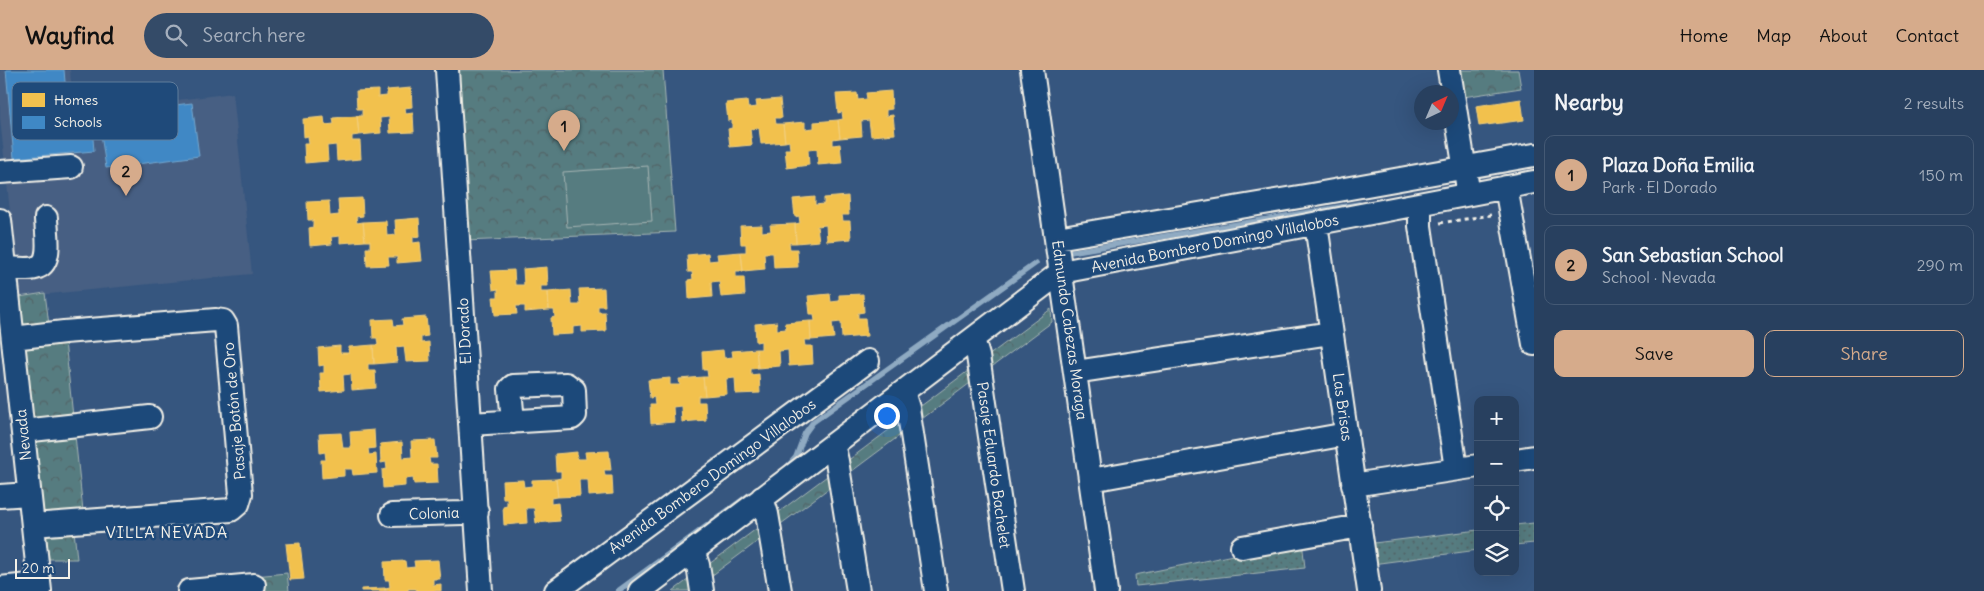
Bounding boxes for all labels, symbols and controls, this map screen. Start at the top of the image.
search box [144,13,494,58]
text: Wayfind [25,20,114,50]
icon: search [162,21,190,49]
text: Search here [202,23,306,47]
text: Home [1680,24,1728,47]
text: Map [1756,24,1791,47]
text: About [1819,24,1867,47]
text: Contact [1895,24,1959,47]
legend [12,82,178,140]
north arrow [1414,85,1459,130]
text: Nearby [1554,89,1624,116]
text: Homes [54,91,98,109]
text: 2 results [1904,93,1964,113]
pin: 1 [548,110,580,151]
text: Schools [54,113,102,131]
text: Plaza Doña Emilia [1602,153,1755,177]
pin: 2 [110,155,142,196]
text: 1 [1568,165,1574,185]
text: 150 m [1919,165,1963,185]
text: Park · El Dorado [1602,177,1717,197]
street label: Avenida Bombero Domingo Villalobos [1090,210,1340,276]
street label: Edmundo Cabezas Moraga [1048,239,1092,422]
text: San Sebastian School [1602,243,1784,267]
text: 2 [1567,255,1575,275]
text: 290 m [1917,255,1963,275]
text: School · Nevada [1602,267,1716,287]
street label: El Dorado [453,297,475,365]
button: Save [1554,330,1754,377]
button: Share [1764,330,1964,377]
street label: Pasaje Botón de Oro [219,341,249,481]
street label: Las Brisas [1329,372,1357,442]
street label: Pasaje Eduardo Bachelet [973,380,1015,550]
street label: Avenida Bombero Domingo Villalobos [605,394,820,558]
map controls [1474,396,1519,576]
button: + [1474,396,1519,441]
your location [874,403,900,429]
street label: Nevada [11,408,35,462]
button: − [1474,441,1519,486]
button: locate [1474,486,1519,531]
street label: Colonia [408,503,460,523]
district label: VILLA NEVADA [106,522,228,542]
button: layers [1474,531,1519,576]
scale bar [15,556,70,579]
text: 20 m [22,559,55,577]

